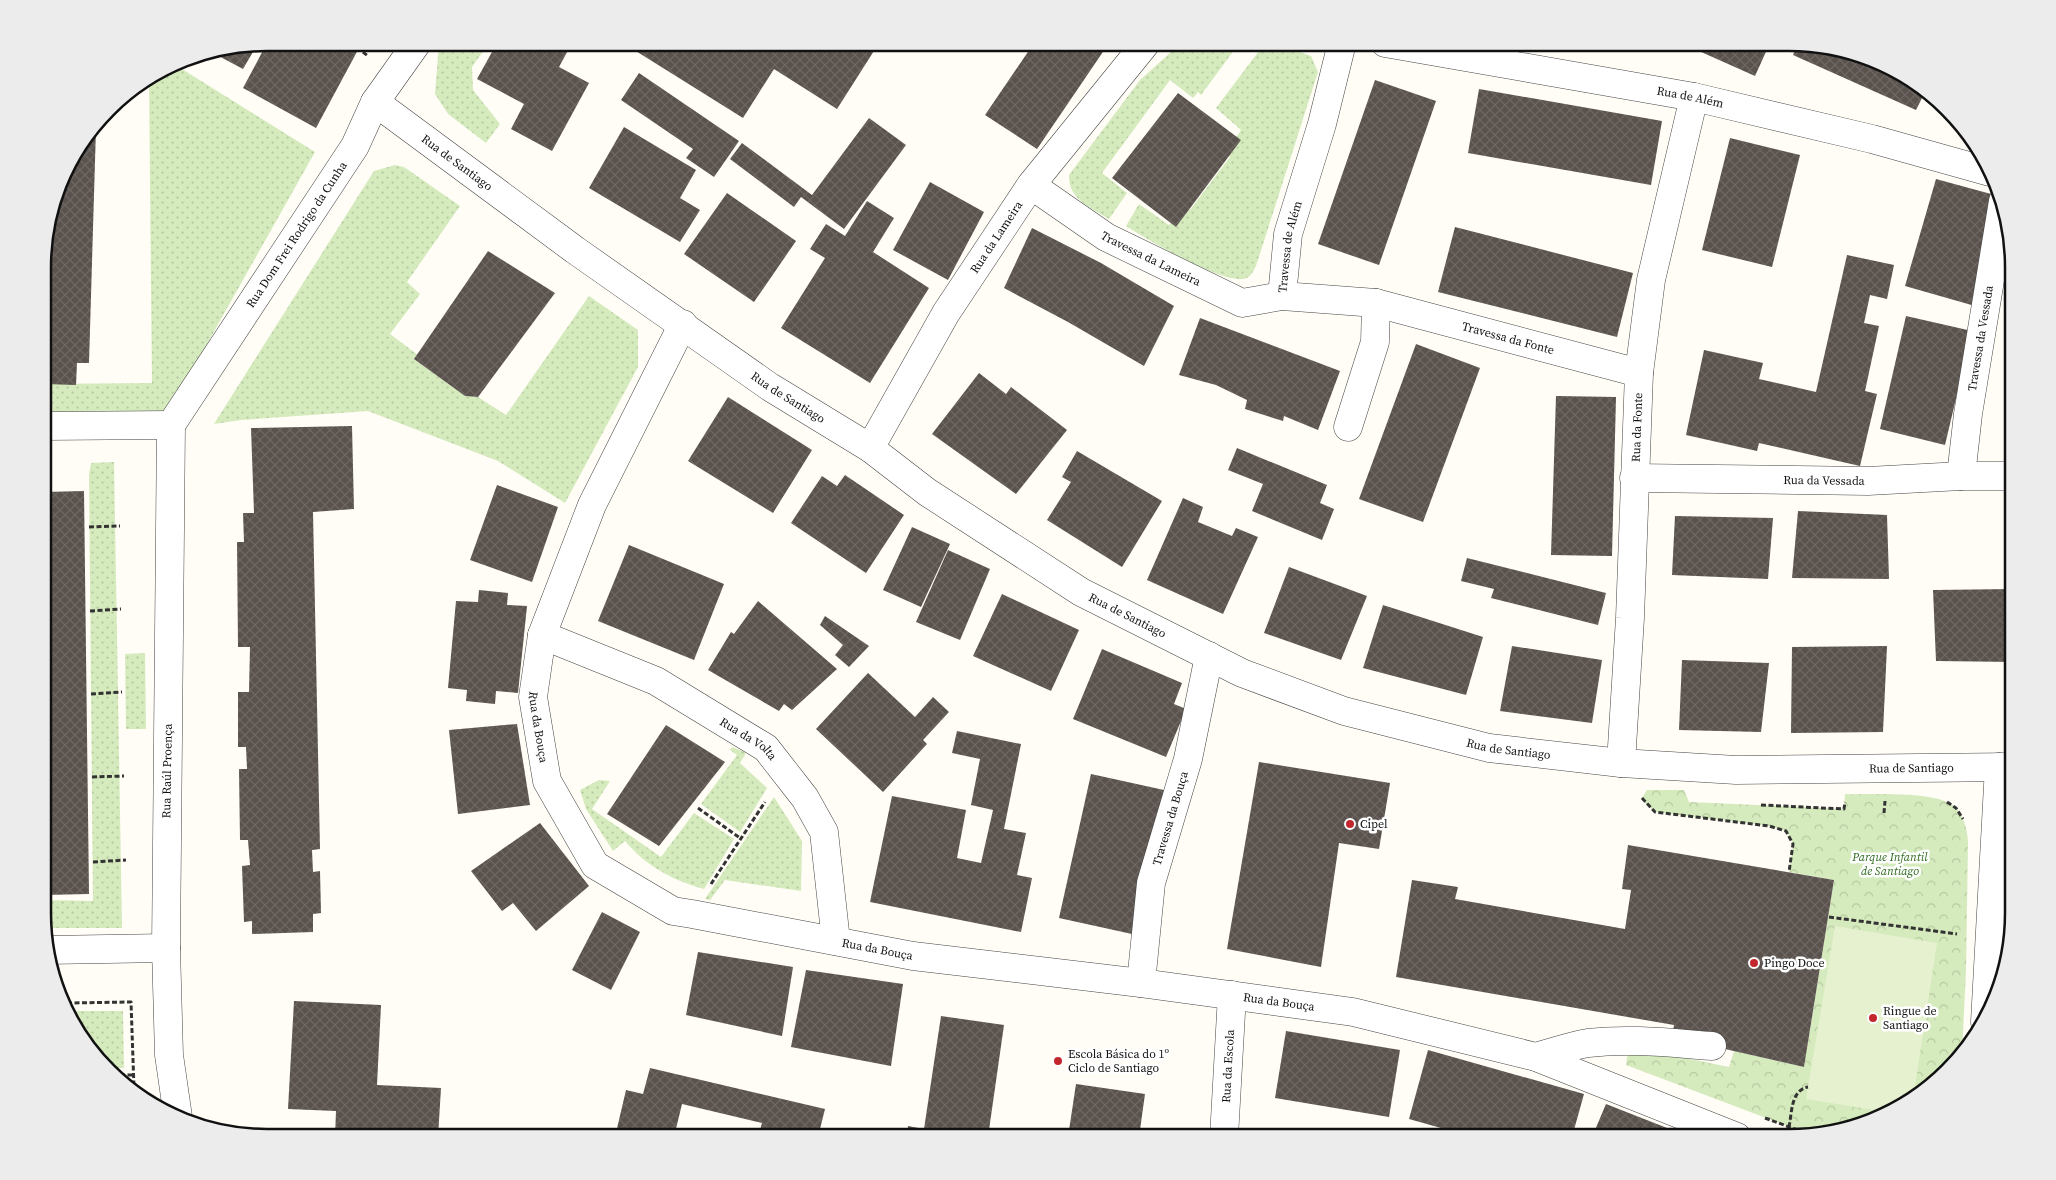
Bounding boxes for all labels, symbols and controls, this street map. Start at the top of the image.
street label: Rua de Além [1656,83,1725,112]
street label: Rua de Santiago [418,131,496,195]
street label: Rua Dom Frei Rodrigo da Cunha [242,158,351,311]
street label: Rua da Lameira [966,197,1027,277]
street label: Travessa de Além [1274,199,1306,293]
street label: Travessa da Lameira [1097,228,1204,290]
street label: Travessa da Vessada [1964,283,1997,392]
street label: Travessa da Fonte [1460,318,1556,358]
street label: Rua de Santiago [748,368,829,427]
street label: Rua da Fonte [1628,392,1646,462]
street label: Rua da Vessada [1783,472,1866,489]
street label: Rua de Santiago [1086,589,1169,642]
street label: Rua da Bouça [525,690,552,765]
street label: Rua da Volta [717,714,781,764]
street label: Rua Raúl Proença [158,723,176,818]
street label: Rua de Santiago [1465,735,1552,763]
street label: Rua de Santiago [1869,760,1954,777]
street label: Travessa da Bouça [1149,768,1192,867]
place label: Cipel [1360,816,1388,832]
marker: Cipel [1344,818,1356,830]
park label: Parque Infantil de Santiago [1851,849,1928,879]
street label: Rua da Bouça [841,935,915,964]
place label: Pingo Doce [1764,955,1825,971]
marker: Pingo Doce [1748,957,1760,969]
street label: Rua da Bouça [1242,989,1317,1015]
place label: Ringue de Santiago [1883,1003,1937,1033]
marker: Ringue de Santiago [1867,1012,1879,1024]
street label: Rua da Escola [1218,1028,1238,1103]
place label: Escola Básica do 1º Ciclo de Santiago [1068,1046,1170,1076]
marker: Escola Básica do 1º Ciclo de Santiago [1052,1055,1064,1067]

